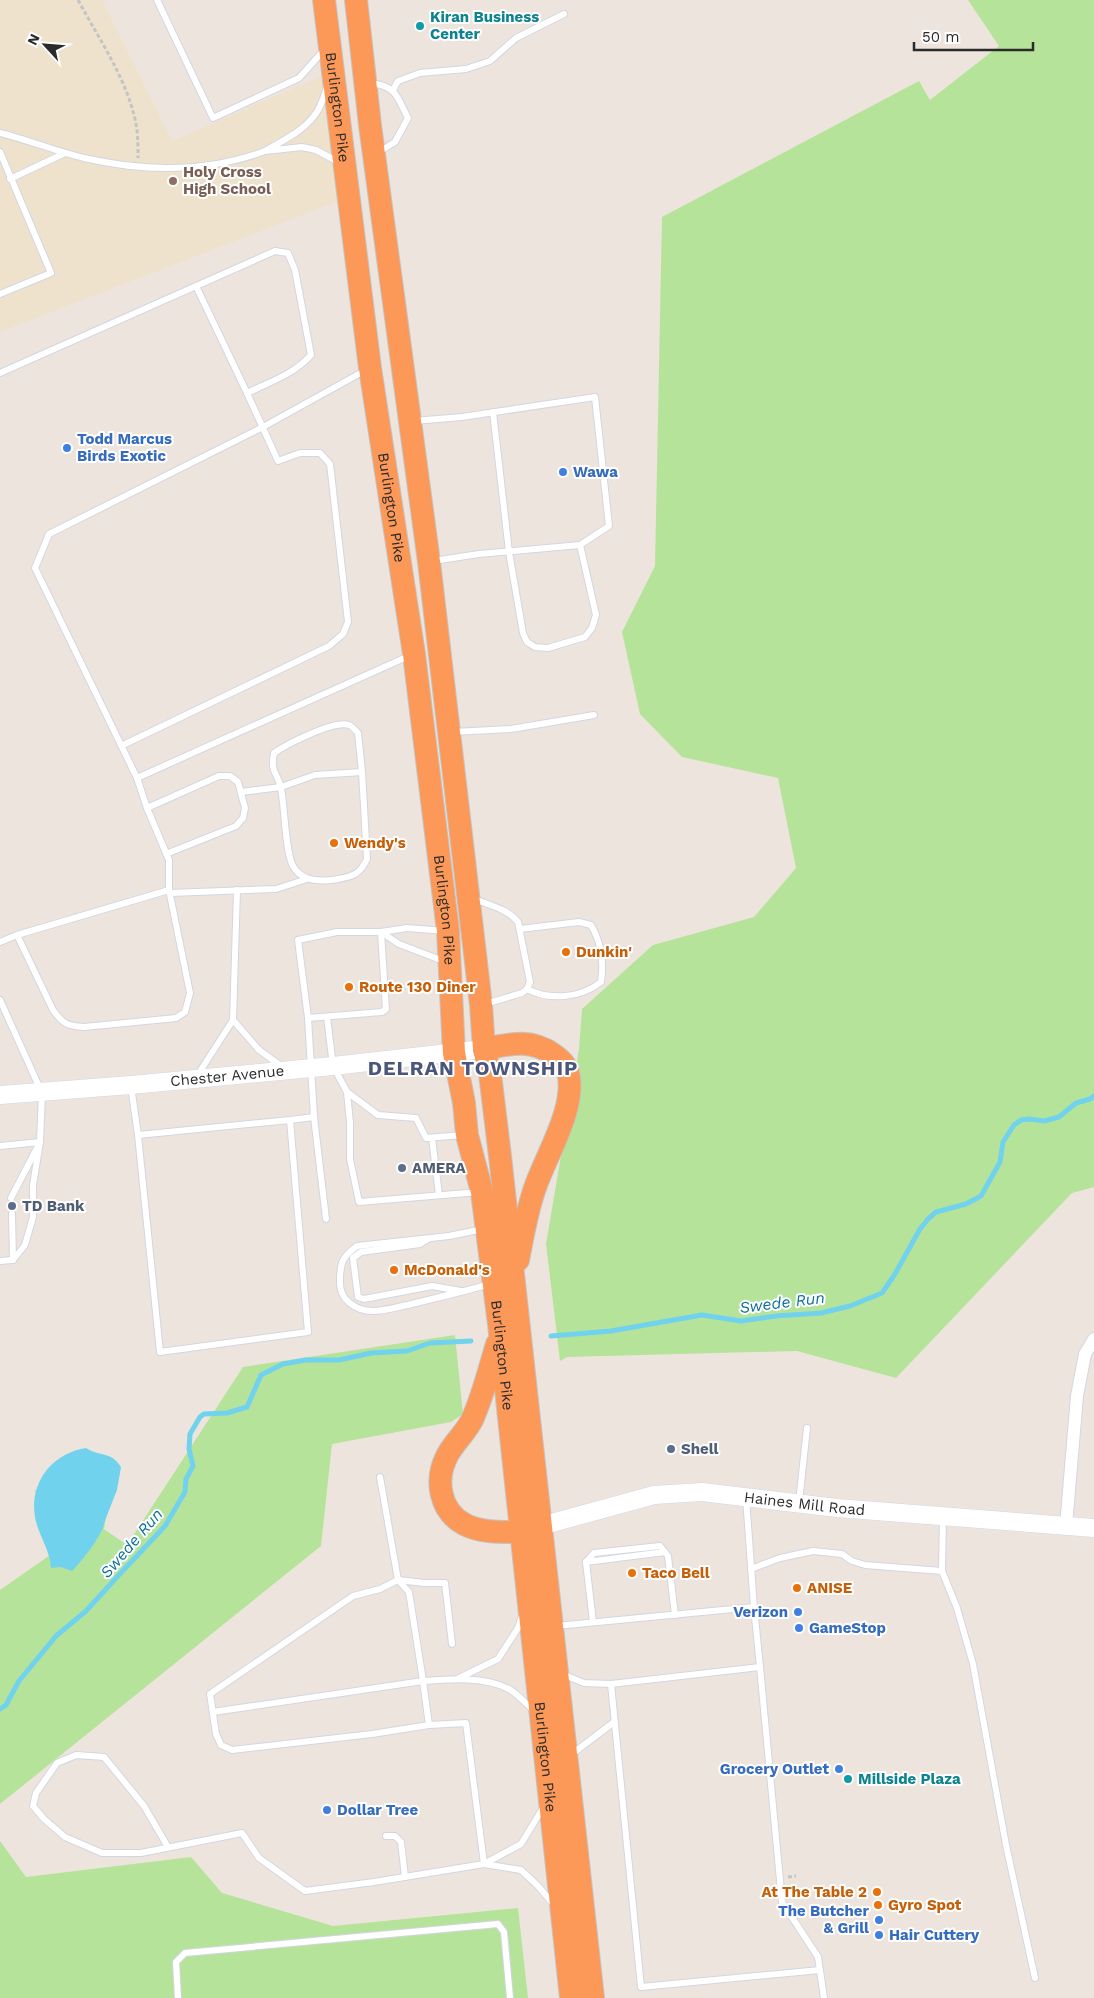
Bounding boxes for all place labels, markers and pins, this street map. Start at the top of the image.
place label: Kiran Business Center [430,8,539,43]
marker: Kiran Business Center [414,20,426,32]
place label: Holy Cross High School [183,163,271,198]
marker: Holy Cross High School [167,175,179,187]
place label: Todd Marcus Birds Exotic [77,430,172,465]
marker: Todd Marcus Birds Exotic [61,442,73,454]
place label: Wawa [573,463,618,481]
marker: Wawa [557,466,569,478]
place label: Wendy's [344,834,406,852]
marker: Wendy's [328,837,340,849]
place label: Dunkin' [576,943,632,961]
marker: Dunkin' [560,946,572,958]
place label: Route 130 Diner [359,978,476,996]
marker: Route 130 Diner [343,981,355,993]
place label: AMERA [412,1159,467,1177]
marker: AMERA [396,1162,408,1174]
place label: TD Bank [22,1197,85,1215]
marker: TD Bank [6,1200,18,1212]
place label: McDonald's [404,1261,490,1279]
marker: McDonald's [388,1264,400,1276]
place label: Shell [681,1440,719,1458]
marker: Shell [665,1443,677,1455]
place label: Taco Bell [642,1564,710,1582]
marker: Taco Bell [626,1567,638,1579]
place label: ANISE [807,1579,852,1597]
marker: ANISE [791,1582,803,1594]
place label: Verizon [733,1603,788,1621]
marker: Verizon [792,1606,804,1618]
place label: GameStop [809,1619,886,1637]
marker: GameStop [793,1622,805,1634]
place label: Grocery Outlet [720,1760,829,1778]
marker: Grocery Outlet [833,1763,845,1775]
place label: Millside Plaza [858,1770,961,1788]
marker: Millside Plaza [842,1773,854,1785]
place label: Dollar Tree [337,1801,419,1819]
marker: Dollar Tree [321,1804,333,1816]
place label: At The Table 2 [762,1883,867,1901]
marker: At The Table 2 [871,1886,883,1898]
place label: Gyro Spot [888,1896,962,1914]
marker: Gyro Spot [872,1899,884,1911]
place label: The Butcher & Grill [778,1902,870,1937]
marker: The Butcher & Grill [873,1914,885,1926]
place label: Hair Cuttery [889,1926,980,1944]
marker: Hair Cuttery [873,1929,885,1941]

